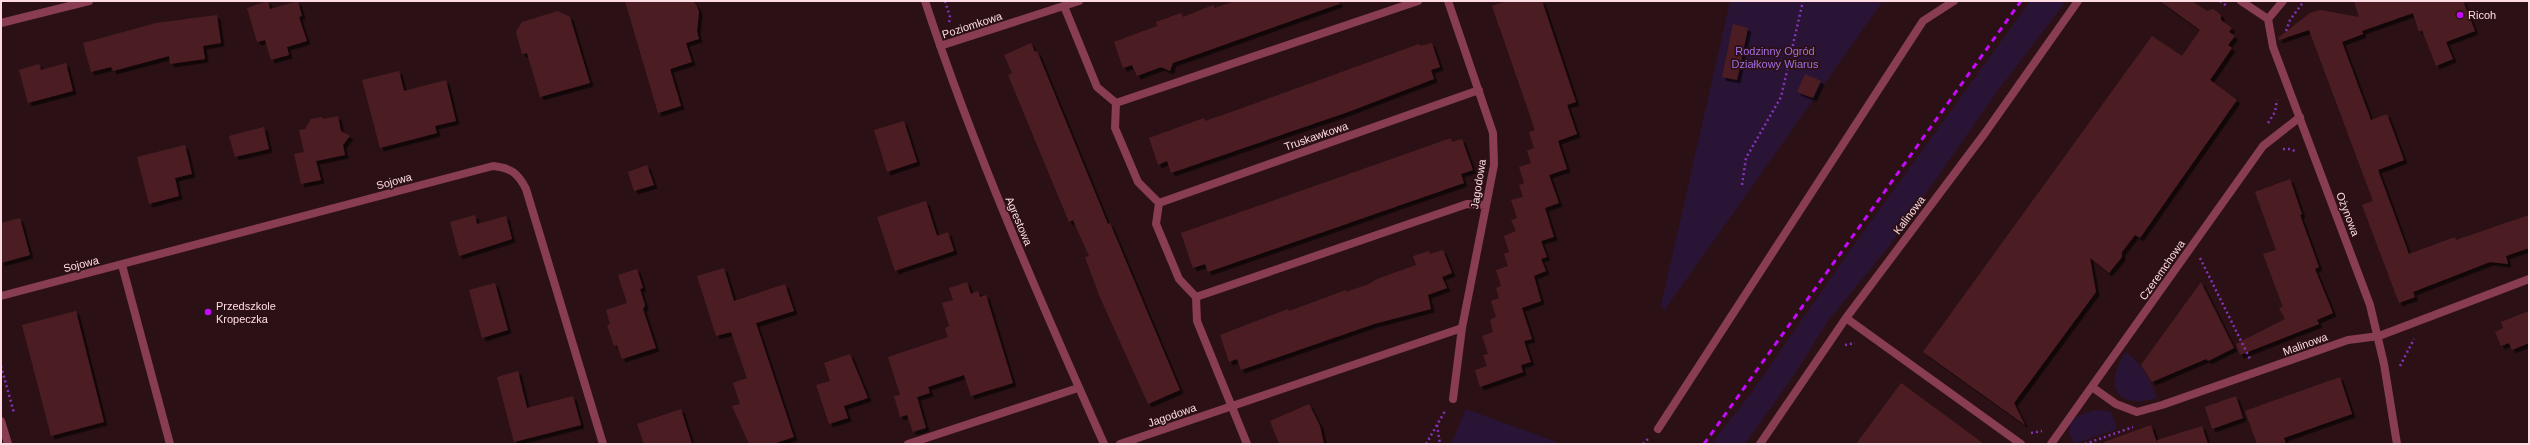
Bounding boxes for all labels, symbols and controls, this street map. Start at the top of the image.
street label: Poziomkowa [940,9,1004,40]
place label: Ricoh [2468,9,2496,21]
marker: Ricoh [2455,10,2465,20]
park label: Rodzinny Ogród Działkowy Wiarus [1732,45,1819,70]
street label: Truskawkowa [1282,119,1350,153]
street label: Jagodowa [1468,157,1488,210]
street label: Sojowa [375,170,414,191]
street label: Ożynowa [2334,190,2362,238]
street label: Kalinowa [1891,193,1928,236]
street label: Agrestowa [1003,195,1035,248]
street label: Czeremchowa [2137,237,2188,302]
street label: Sojowa [62,254,101,274]
place label: Przedszkole Kropeczka [216,300,276,325]
marker: Przedszkole Kropeczka [203,307,213,317]
street label: Malinowa [2281,330,2330,358]
street label: Jagodowa [1146,401,1198,429]

